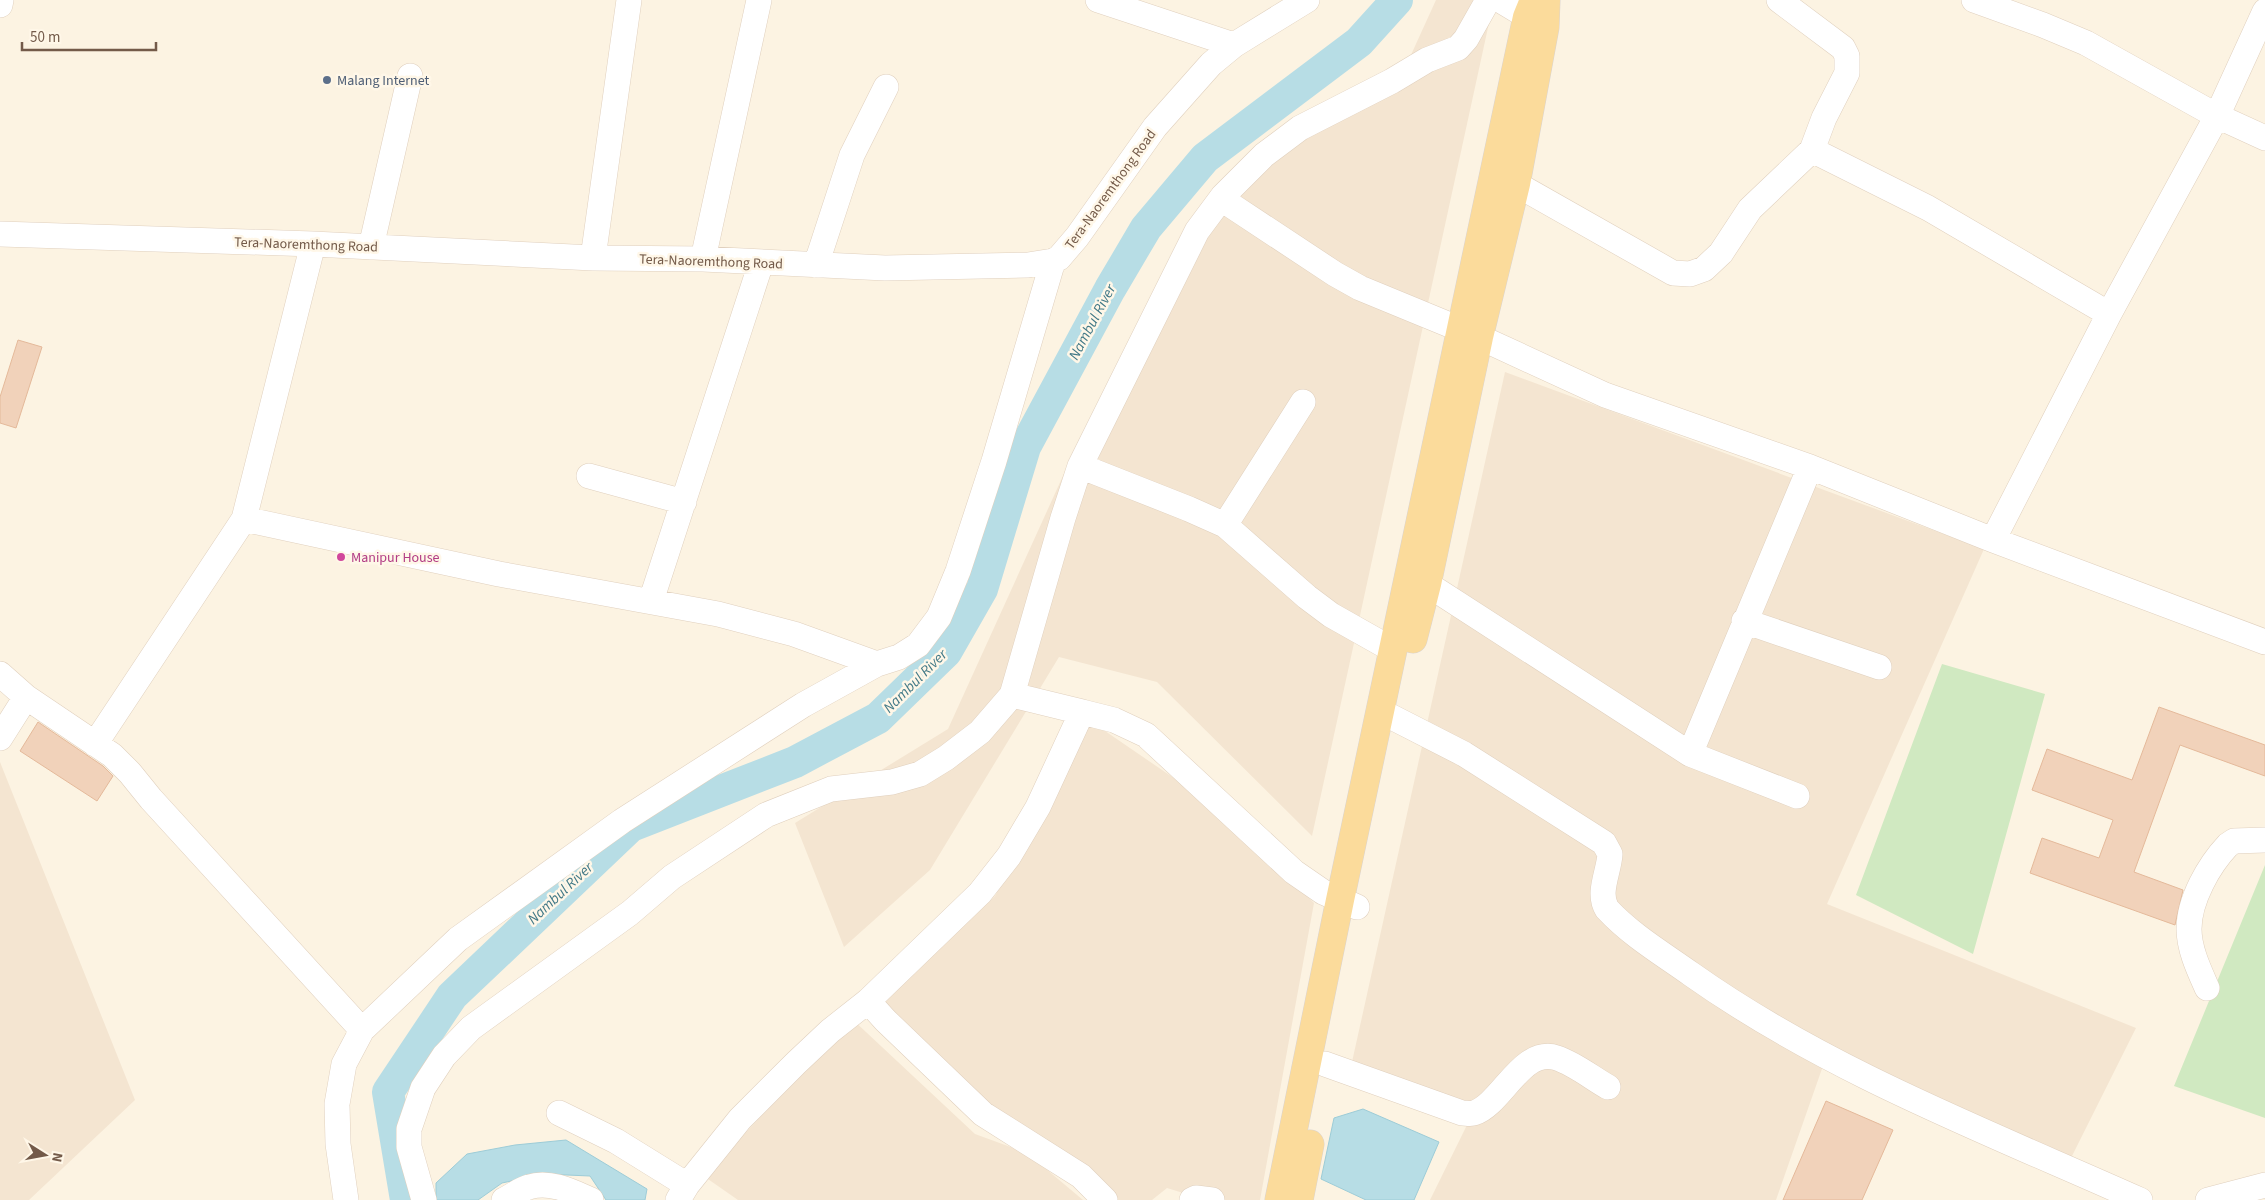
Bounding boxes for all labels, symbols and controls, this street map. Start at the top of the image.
scale bar [22,20,156,52]
text: 50 m [30,27,60,48]
place label: Malang Internet [337,71,430,91]
marker: Malang Internet [321,74,333,86]
street label: Tera-Naoremthong Road [1060,125,1161,254]
street label: Tera-Naoremthong Road [234,232,378,258]
street label: Tera-Naoremthong Road [639,249,783,275]
water label: Nambul River [1064,280,1122,364]
place label: Manipur House [351,548,440,568]
marker: Manipur House [335,551,347,563]
water label: Nambul River [879,644,953,718]
water label: Nambul River [523,857,598,929]
north arrow [20,1130,70,1180]
text: N [46,1151,67,1164]

